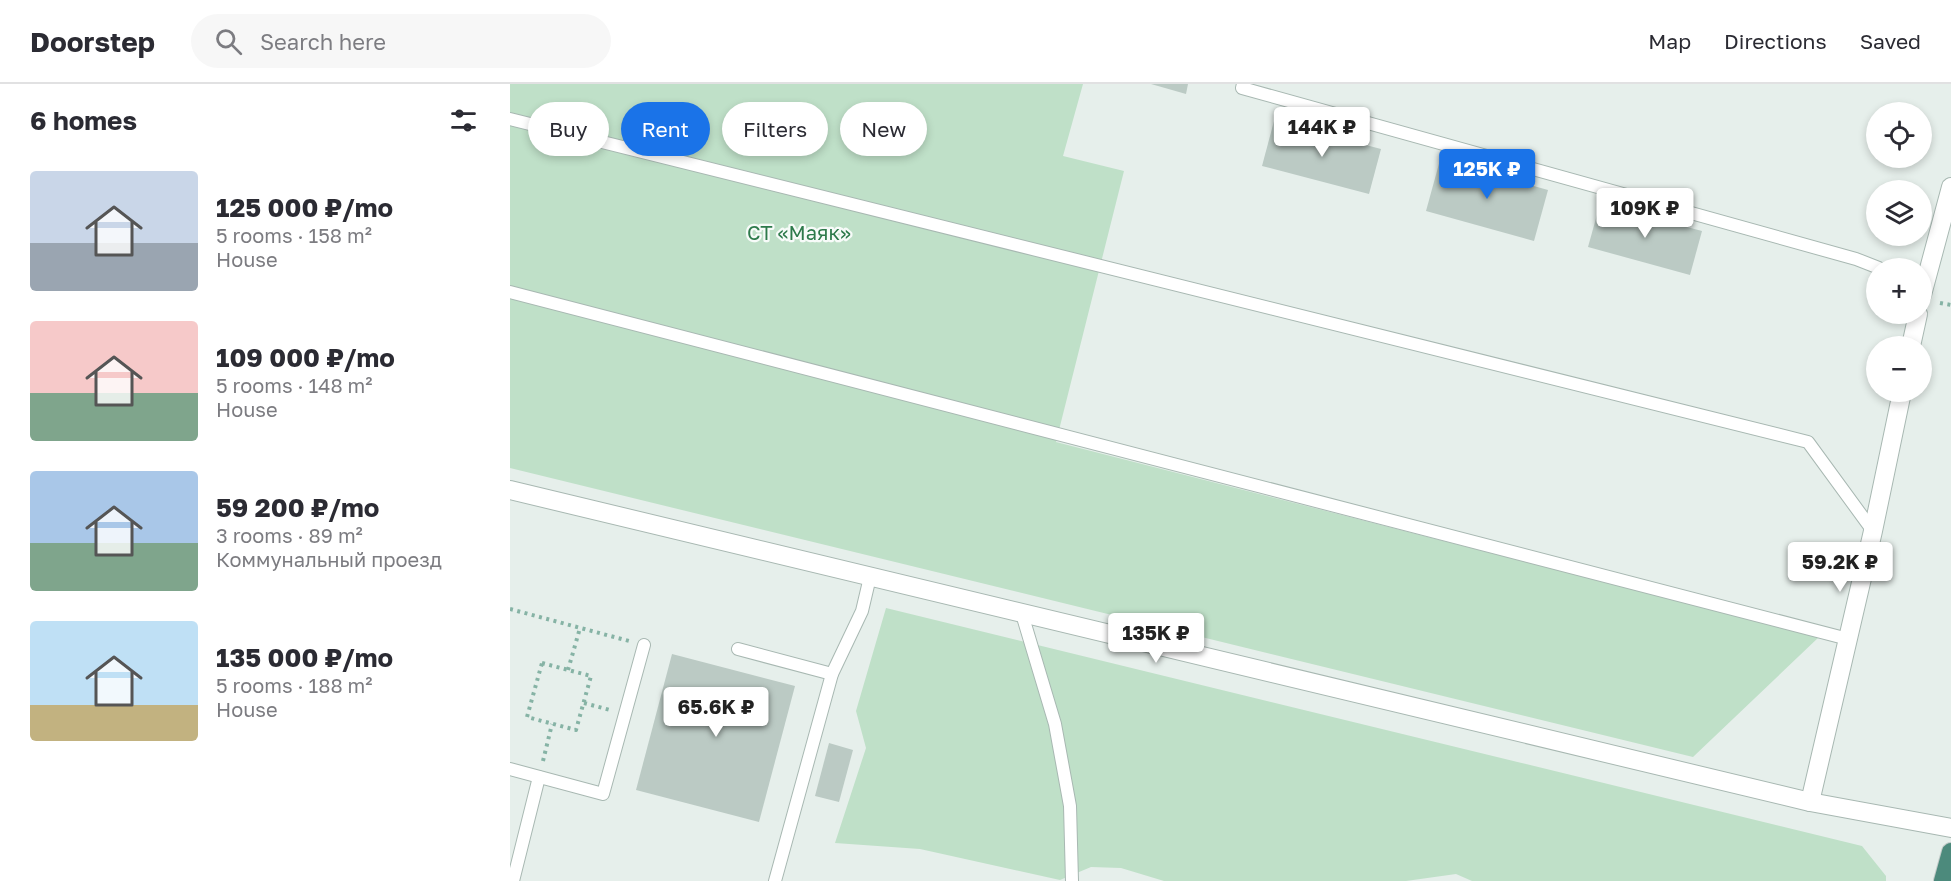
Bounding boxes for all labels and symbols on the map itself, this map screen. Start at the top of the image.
pin: 144K ₽ [1273,107,1371,158]
pin: 125K ₽ [1438,149,1536,200]
pin: 109K ₽ [1596,188,1694,239]
park label: СТ «Маяк» [747,220,851,244]
pin: 59.2K ₽ [1785,542,1895,593]
pin: 135K ₽ [1107,613,1205,664]
pin: 65.6K ₽ [661,687,771,738]

